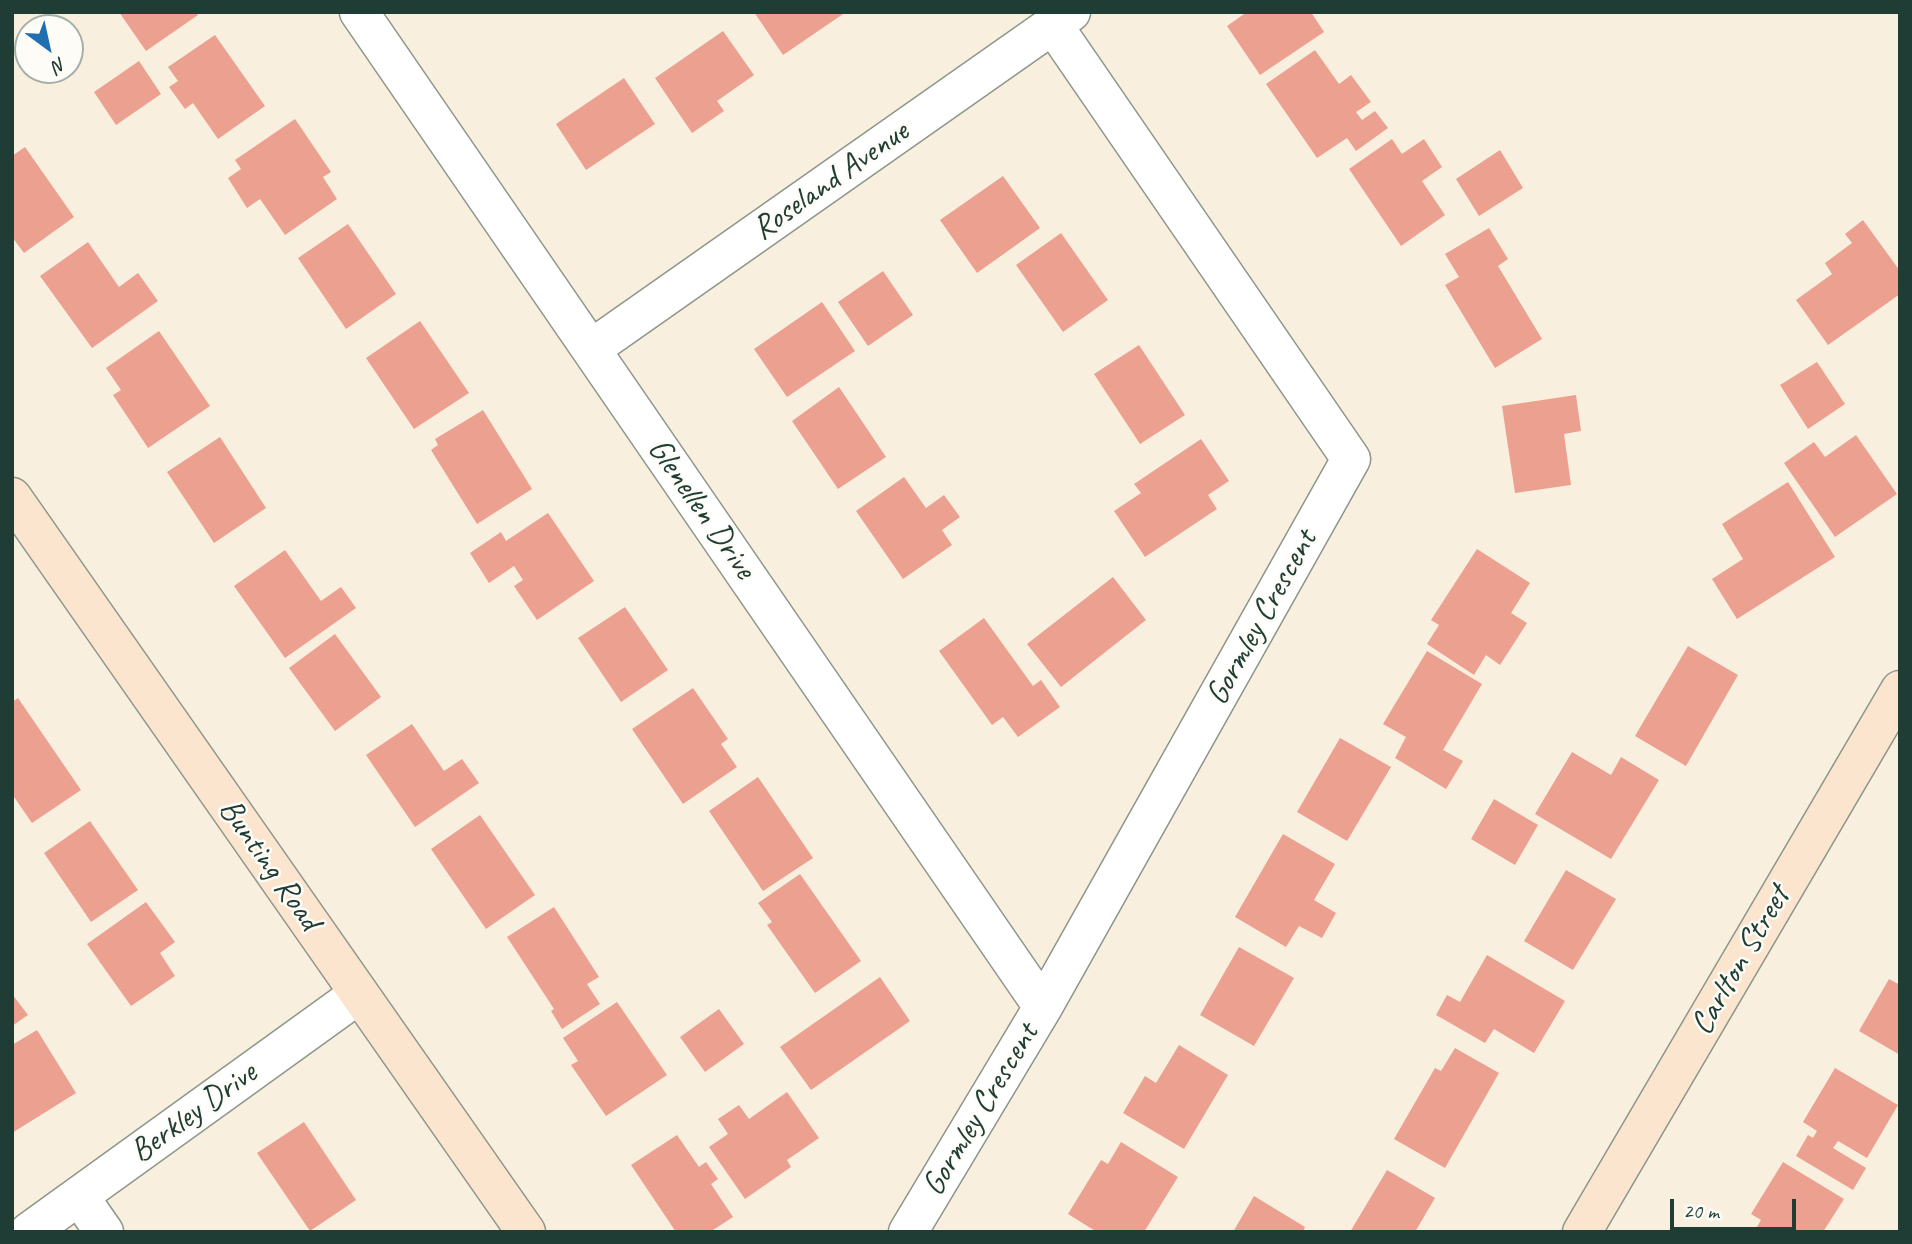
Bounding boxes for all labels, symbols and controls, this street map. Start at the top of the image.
north arrow [14,14,84,84]
text: N [48,52,71,78]
street label: Roseland Avenue [745,113,917,249]
street label: Glenellen Drive [638,431,764,587]
street label: Gormley Crescent [1198,524,1326,712]
street label: Bunting Road [209,792,329,938]
street label: Carlton Street [1683,880,1799,1042]
street label: Gormley Crescent [914,1017,1048,1203]
street label: Berkley Drive [123,1054,265,1172]
scale bar [1674,1184,1800,1228]
text: 20 m [1683,1198,1719,1224]

